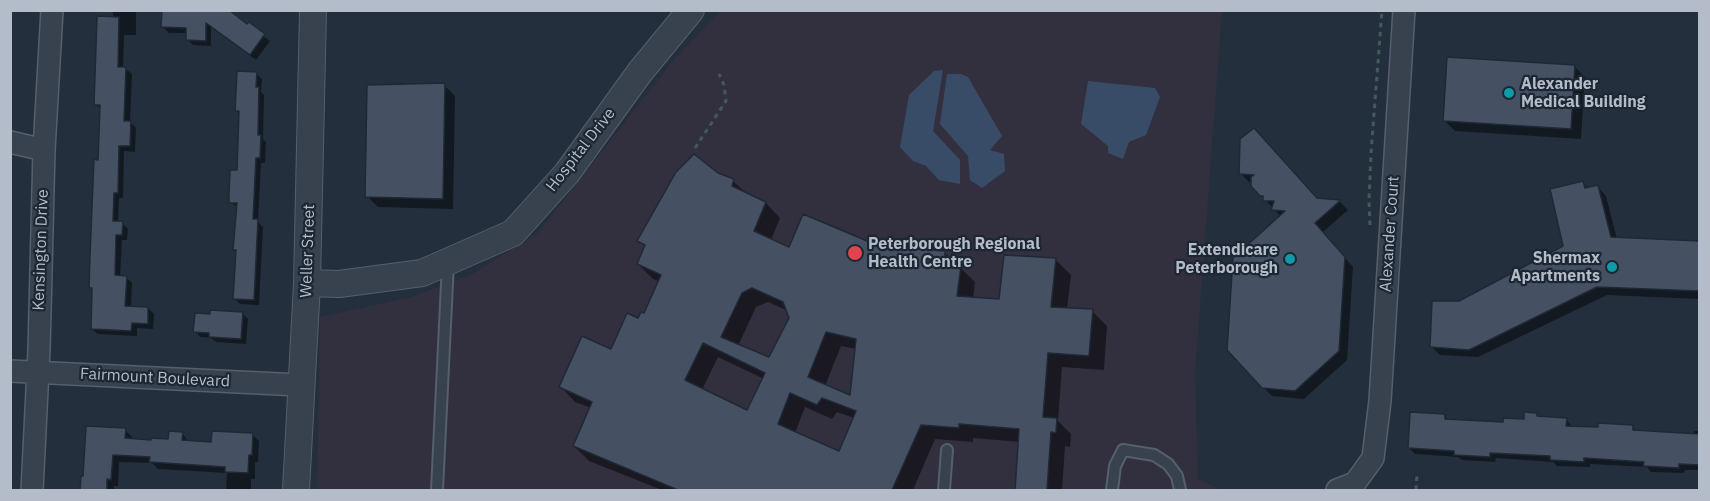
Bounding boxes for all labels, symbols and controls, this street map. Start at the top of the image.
place label: Alexander Medical Building [1521,74,1646,112]
marker: Alexander Medical Building [1502,86,1516,100]
street label: Hospital Drive [542,104,620,196]
street label: Alexander Court [1376,175,1404,293]
street label: Kensington Drive [29,189,53,311]
street label: Weller Street [297,204,319,298]
place label: Peterborough Regional Health Centre [868,234,1040,272]
place label: Extendicare Peterborough [1175,240,1278,278]
marker: Peterborough Regional Health Centre [846,244,864,262]
place label: Shermax Apartments [1511,248,1600,286]
marker: Extendicare Peterborough [1283,252,1297,266]
marker: Shermax Apartments [1605,260,1619,274]
street label: Fairmount Boulevard [80,364,230,392]

